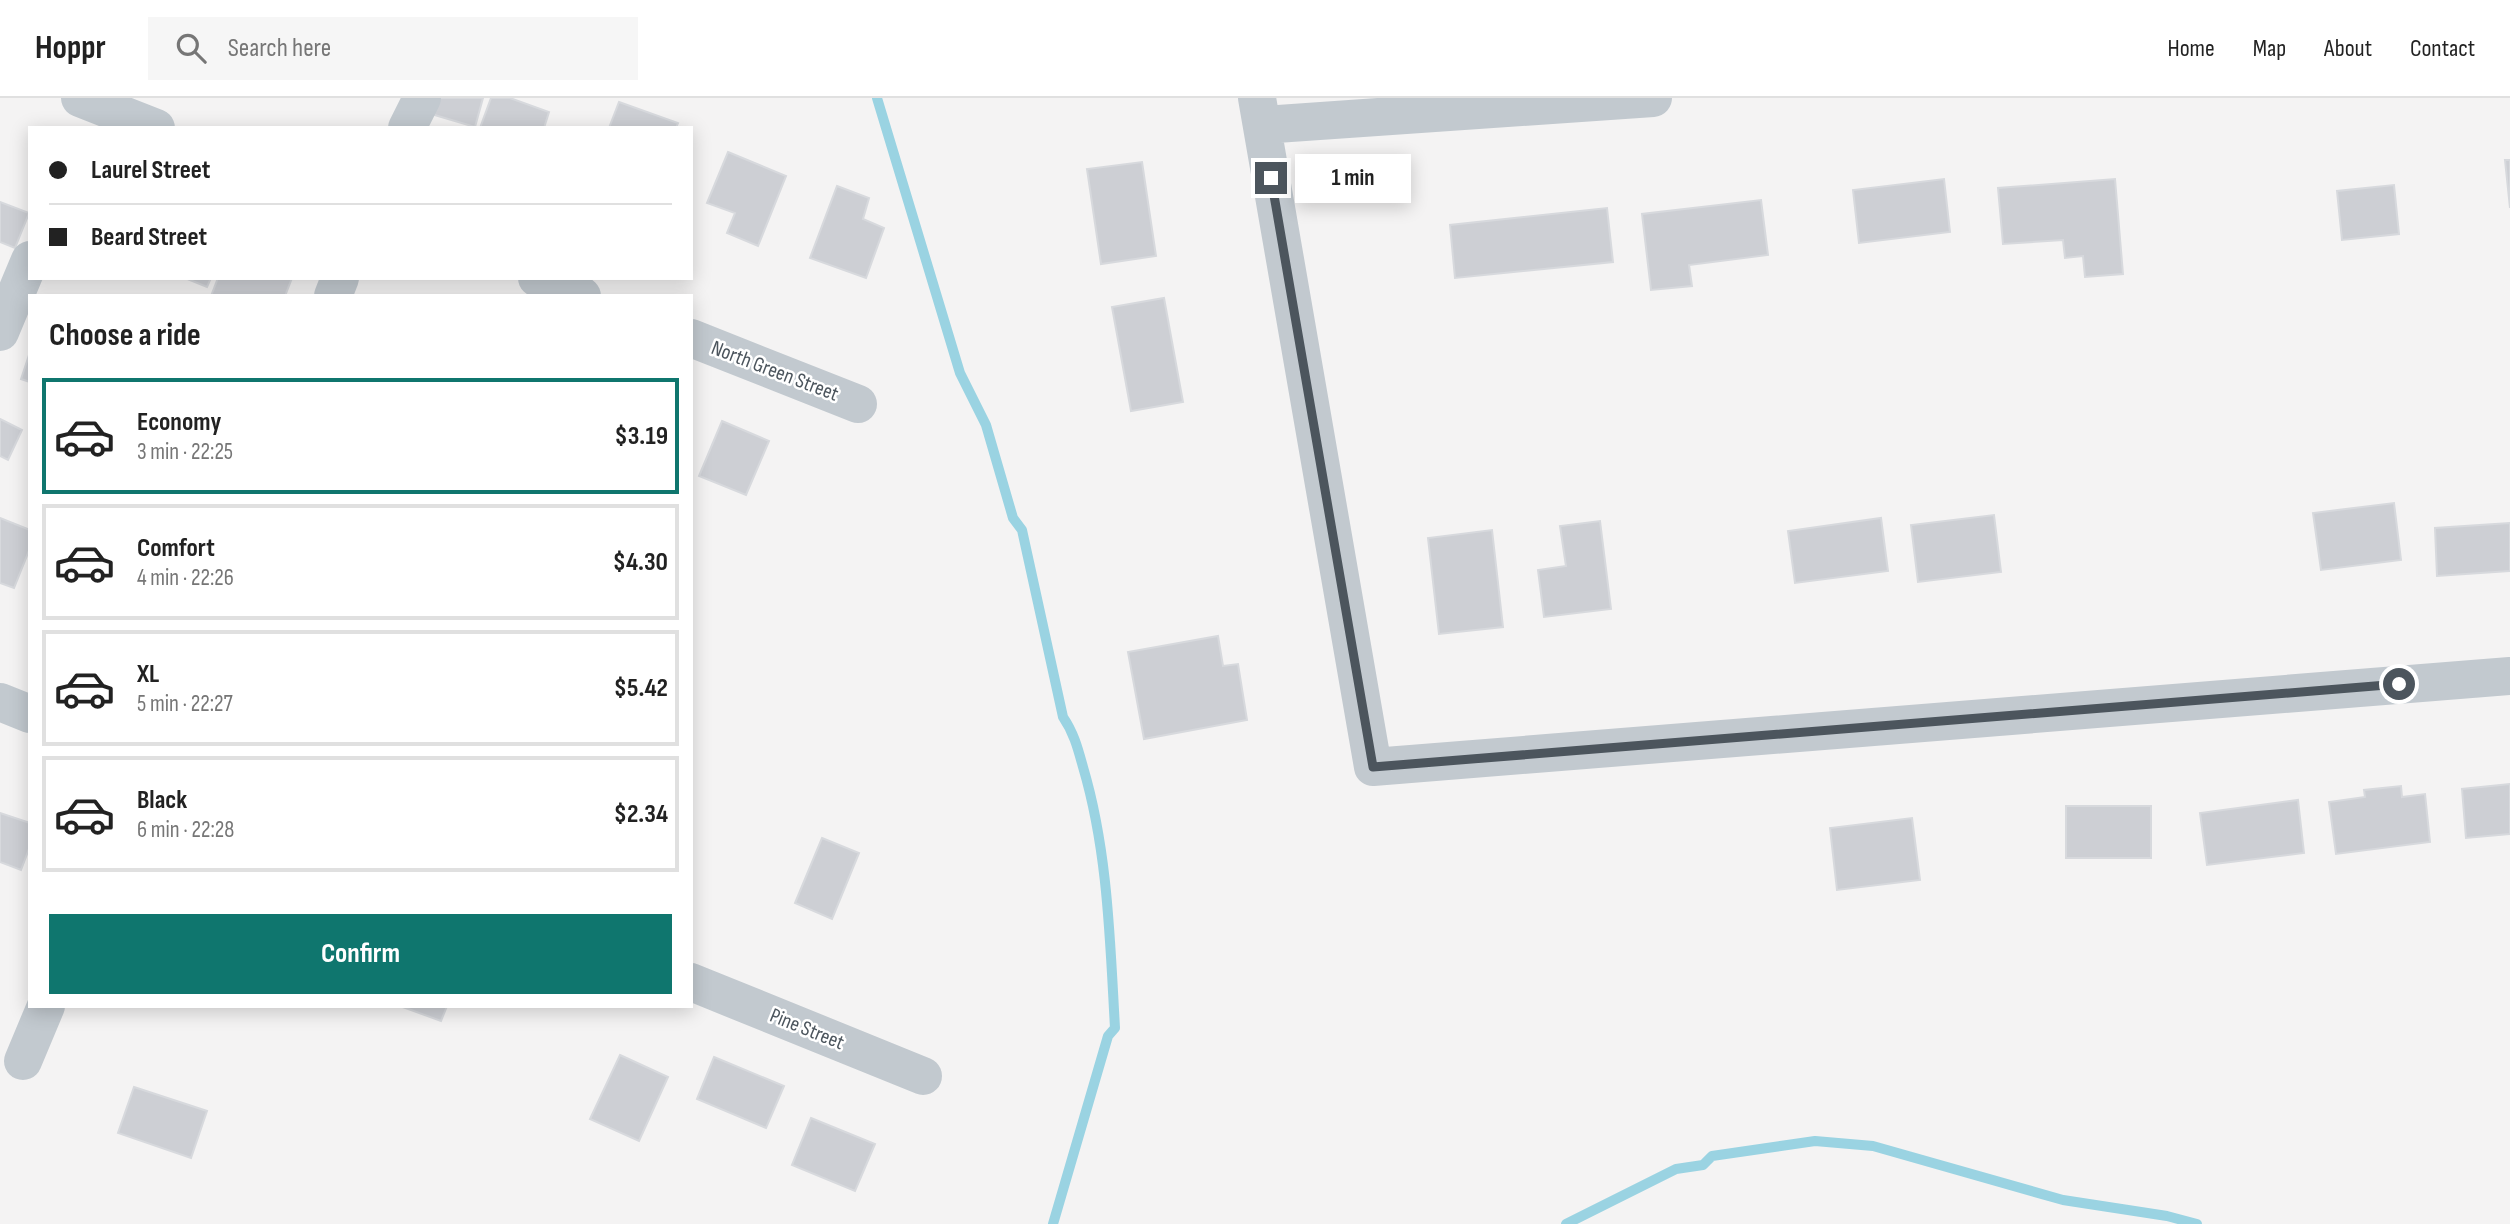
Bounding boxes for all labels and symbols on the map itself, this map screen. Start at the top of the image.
callout: 1 min [1296,154,1411,202]
route end [1255,162,1287,194]
street label: North Green Street [708,335,842,407]
route start [2383,668,2415,700]
street label: Pine Street [766,1003,848,1055]

